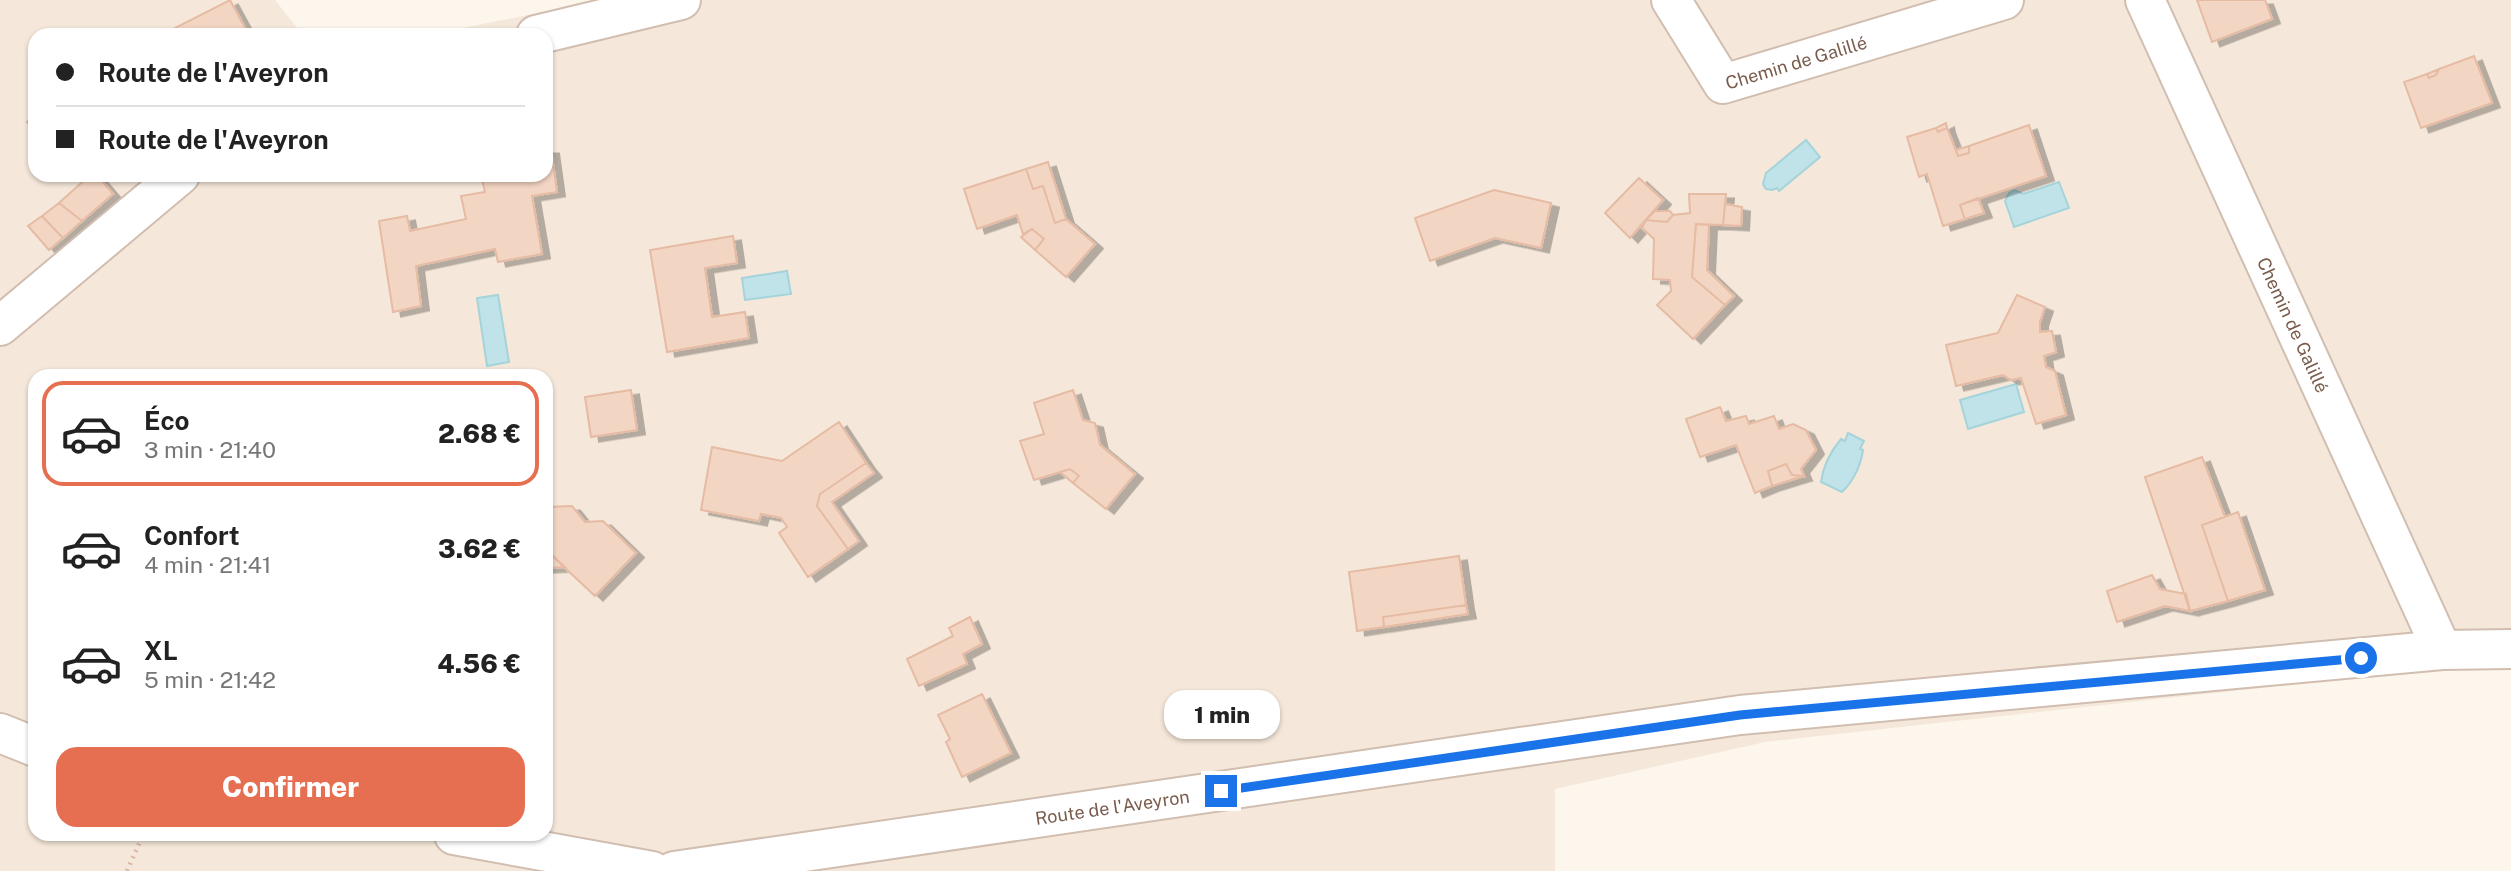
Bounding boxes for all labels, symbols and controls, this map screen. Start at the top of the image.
street label: Chemin de Galillé [1723,31,1869,93]
text: Route de l'Aveyron [98,57,329,88]
text: Route de l'Aveyron [98,124,329,155]
street label: Chemin de Galillé [2253,254,2333,396]
icon: car [60,402,123,465]
text: Éco [144,405,190,436]
text: 2.68 € [438,418,521,449]
text: 3 min · 21:40 [144,436,276,463]
icon: car [60,517,123,580]
text: Confort [144,520,240,551]
text: 3.62 € [438,533,521,564]
text: 4 min · 21:41 [144,551,271,578]
icon: car [60,632,123,695]
text: XL [144,635,178,666]
route start [2345,642,2377,674]
text: 4.56 € [437,648,521,679]
text: 5 min · 21:42 [144,666,276,693]
callout: 1 min [1163,690,1279,738]
text: 1 min [1194,701,1250,728]
button: Confirmer [56,747,525,827]
route end [1205,775,1237,807]
street label: Route de l'Aveyron [1034,785,1191,829]

